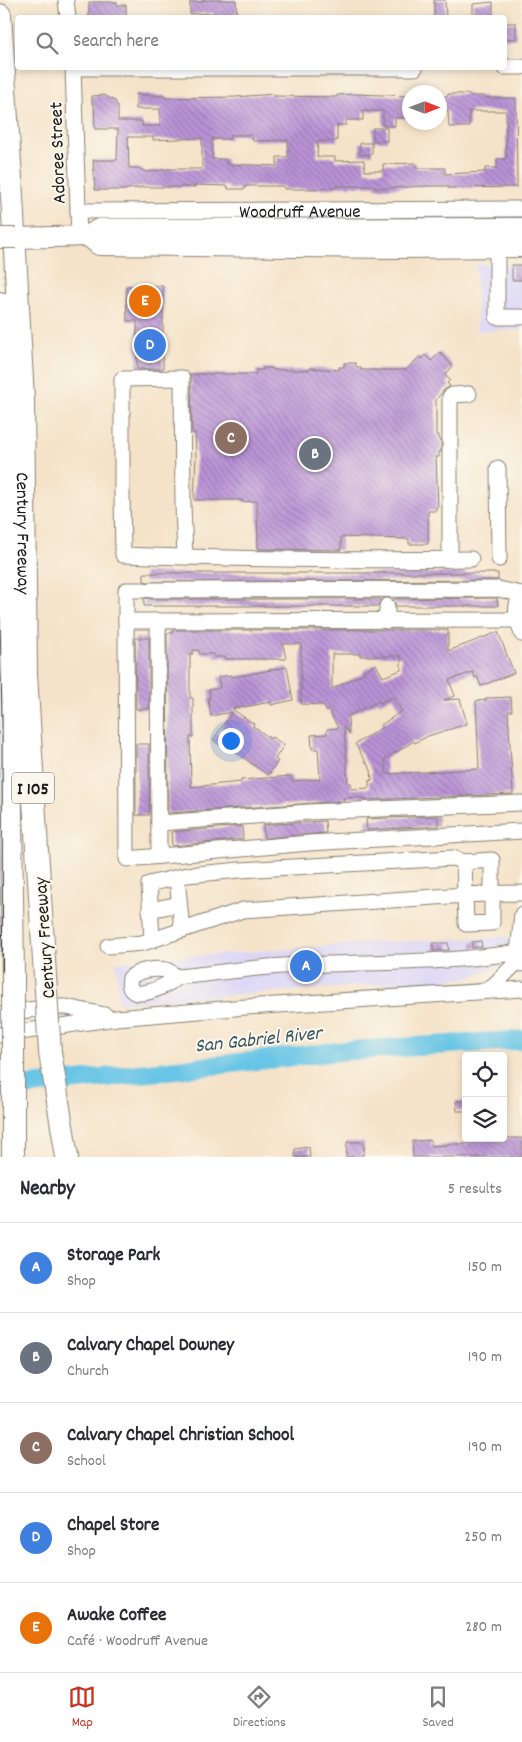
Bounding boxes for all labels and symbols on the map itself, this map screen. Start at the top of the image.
north arrow [402,85,447,130]
street label: Adoree Street [44,101,75,204]
street label: Woodruff Avenue [239,200,361,227]
pin: E [129,282,161,320]
pin: D [134,326,166,364]
pin: C [215,419,247,457]
pin: B [299,435,331,473]
street label: Century Freeway [7,472,35,595]
your location [218,728,244,754]
road number: I 105 [12,772,54,804]
street label: Century Freeway [29,876,64,1000]
pin: A [290,947,322,985]
water label: San Gabriel River [194,1020,326,1062]

